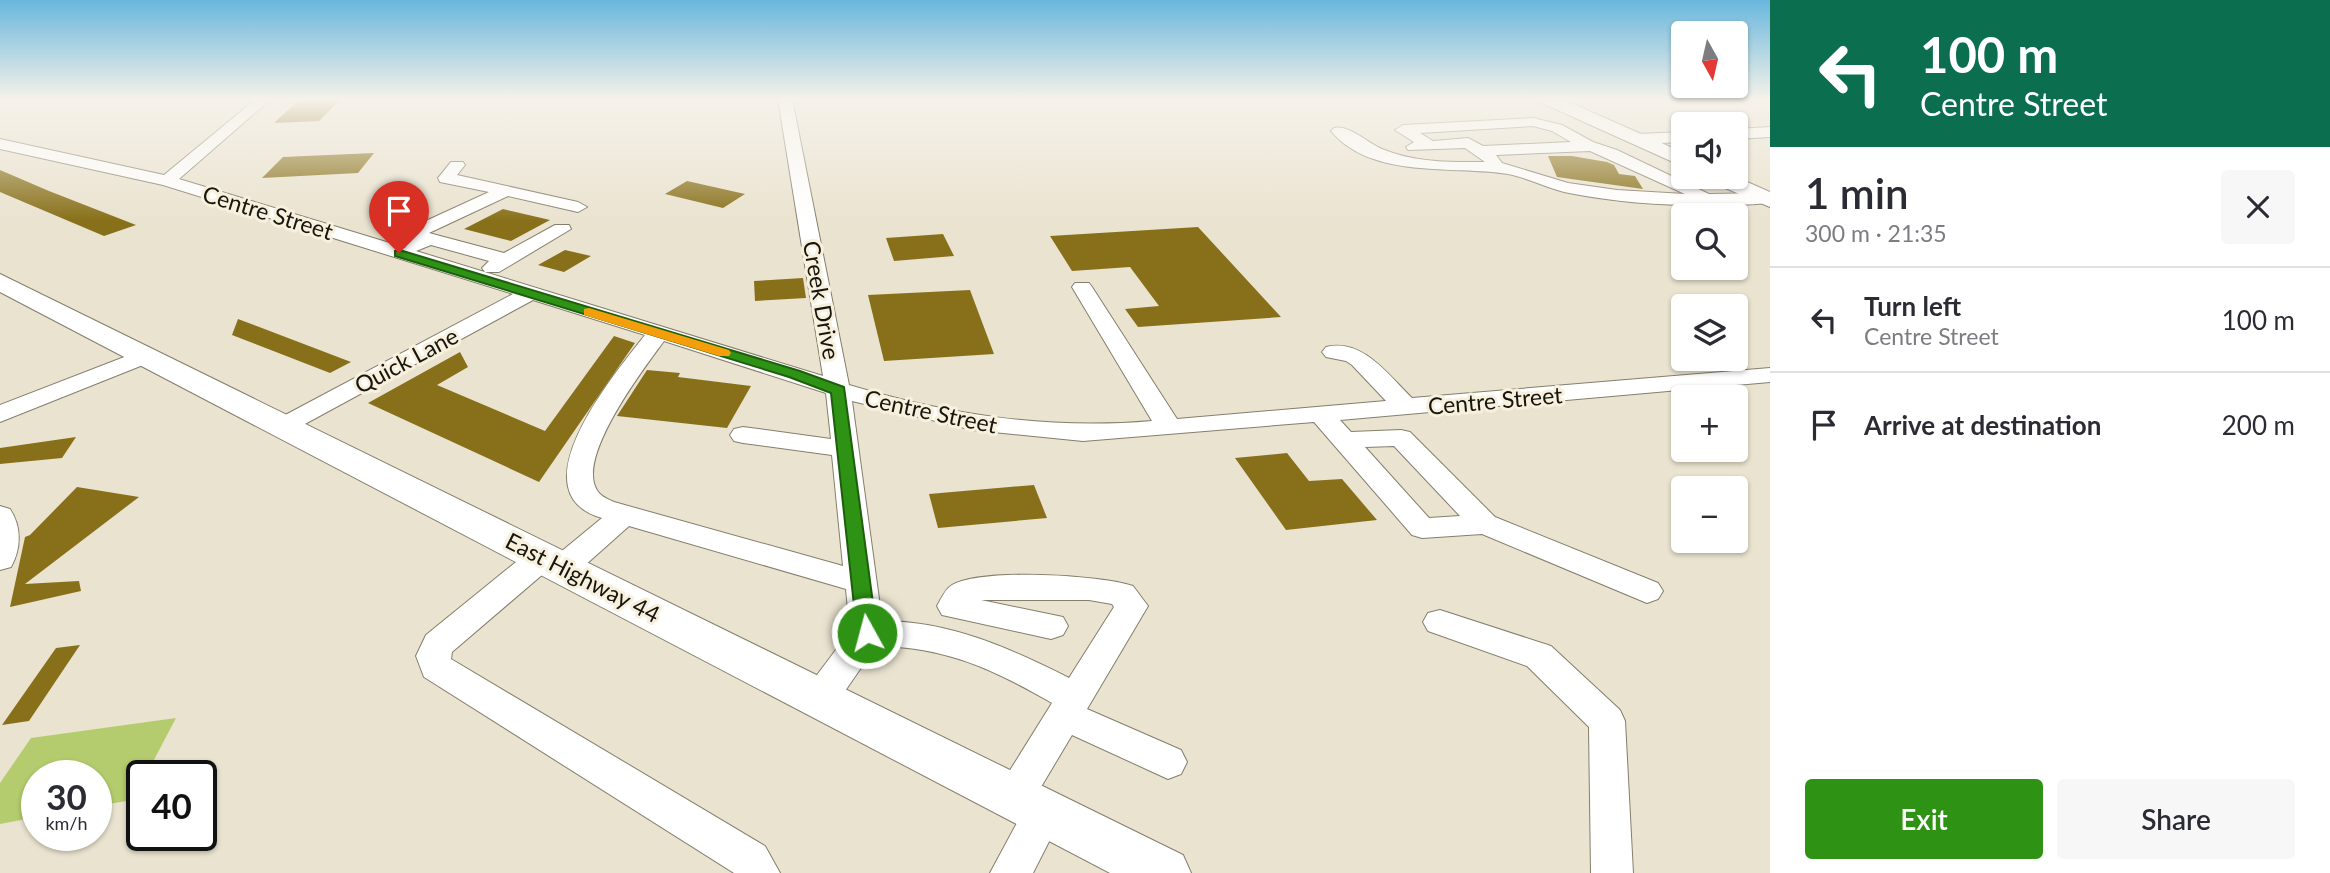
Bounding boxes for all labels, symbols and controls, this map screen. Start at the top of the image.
north arrow [1671,21,1748,98]
map controls [1671,21,1748,553]
text: 100 m [1920,25,2058,83]
icon: left [1805,28,1896,119]
text: Centre Street [1920,84,2107,123]
button: sound [1671,112,1748,189]
text: 1 min [1805,168,1909,218]
button: close [2221,170,2295,244]
street label: Centre Street [200,179,337,245]
pin [369,181,429,253]
icon: arrive [380,192,418,230]
button: search [1671,203,1748,280]
text: 300 m · 21:35 [1805,219,1947,247]
street label: Creek Drive [798,239,846,361]
text: Turn left [1864,290,1961,322]
button: layers [1671,294,1748,371]
icon: left [1805,301,1843,339]
text: 100 m [2222,304,2295,336]
street label: Quick Lane [349,321,463,399]
text: Centre Street [1864,322,1999,350]
street label: Centre Street [1427,380,1564,420]
street label: Centre Street [862,383,1001,439]
button: + [1671,385,1748,462]
icon: arrive [1805,406,1843,444]
text: Arrive at destination [1864,409,2101,441]
text: 200 m [2222,409,2295,441]
button: − [1671,476,1748,553]
street label: East Highway 44 [501,526,665,628]
position arrow [830,596,904,670]
speed limit sign: 40 [126,760,217,851]
text: 30 [46,775,87,817]
button: Exit [1805,779,2043,859]
button: Share [2057,779,2295,859]
text: km/h [45,812,88,834]

